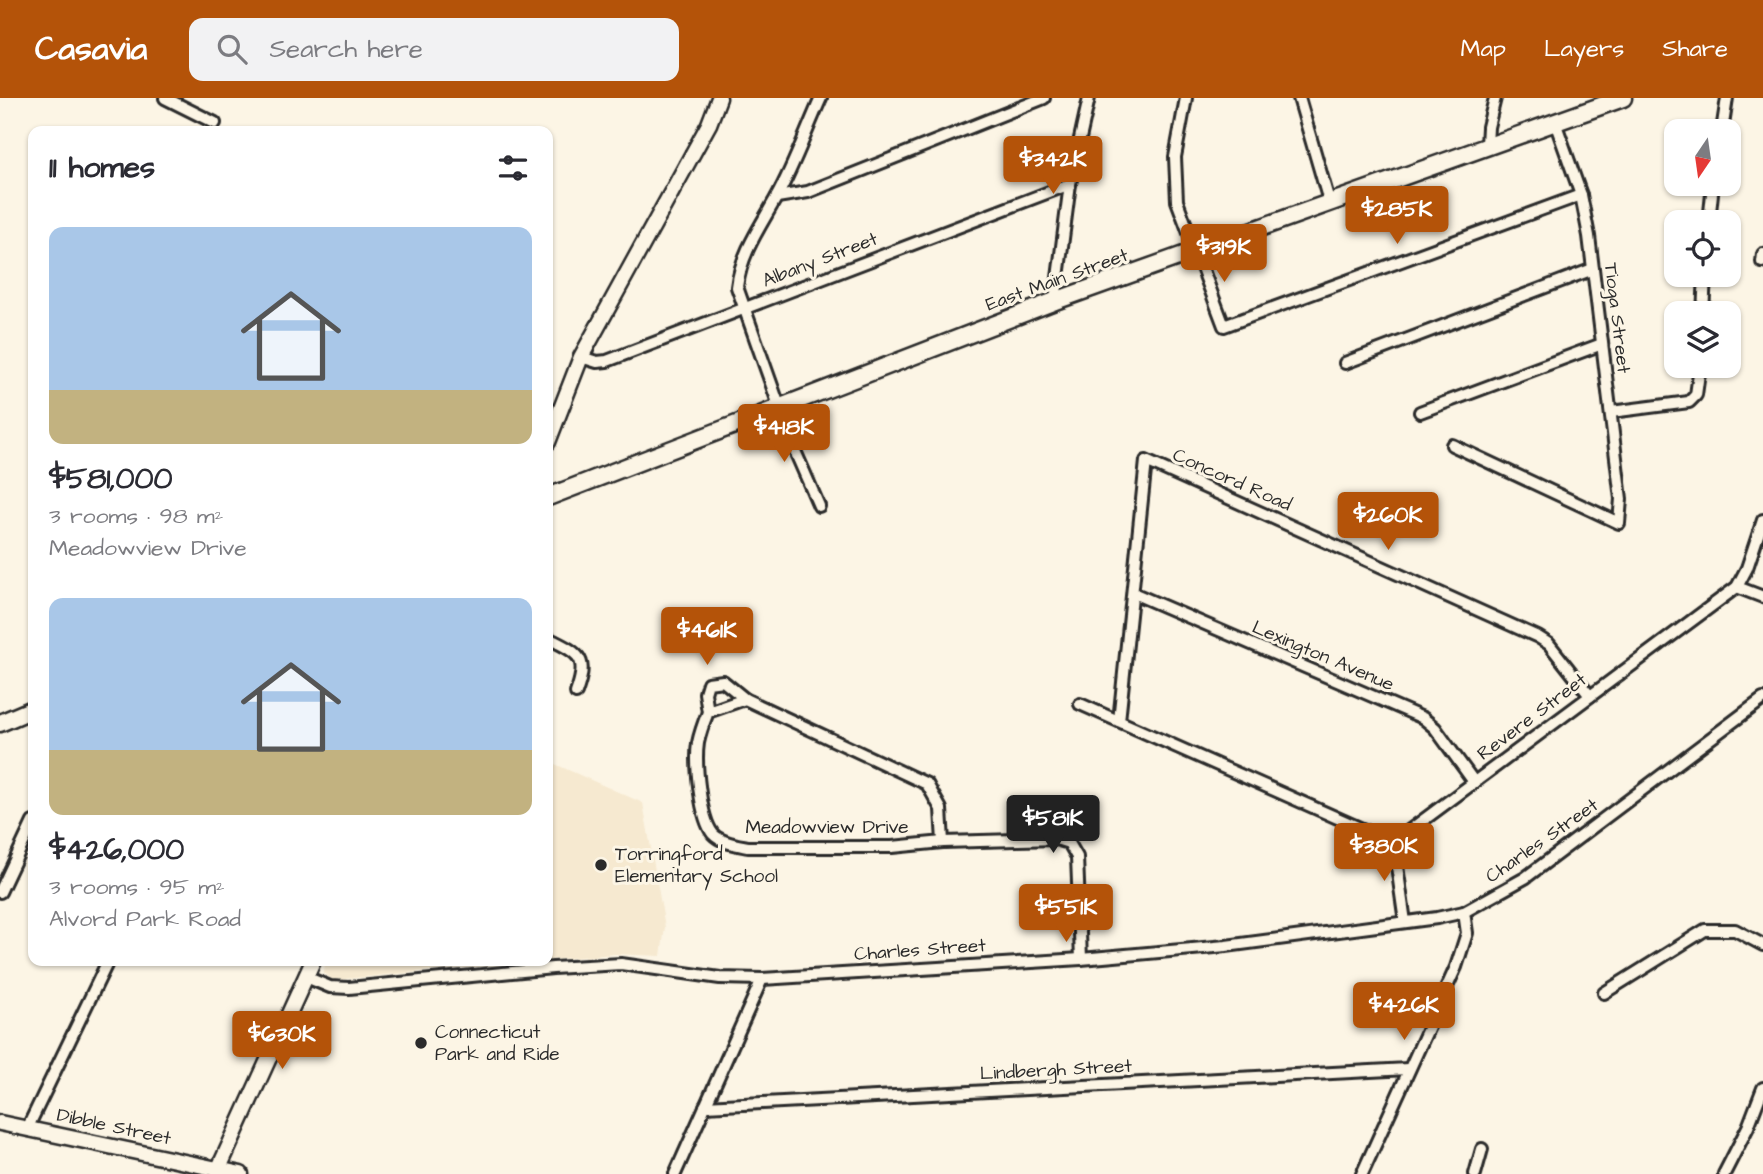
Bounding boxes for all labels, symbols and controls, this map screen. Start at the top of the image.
search box [189,18,679,81]
text: Casavia [35,26,147,72]
icon: search [213,30,251,68]
text: Search here [269,31,423,67]
text: Map [1461,32,1506,66]
text: Layers [1544,32,1624,66]
text: Share [1662,32,1728,66]
north arrow [1664,119,1741,196]
map controls [1664,119,1741,378]
pin: $342K [1004,136,1102,196]
text: $342K [1019,143,1087,175]
text: 11 homes [49,147,155,189]
icon: filters [494,149,532,187]
pin: $285K [1348,186,1446,246]
text: $285K [1361,193,1433,225]
button: locate [1664,210,1741,287]
street label: Albany Street [758,225,882,295]
pin: $319K [1175,225,1273,284]
text: $319K [1197,231,1251,263]
street label: East Main Street [982,242,1132,318]
street label: Tioga Street [1596,261,1637,375]
icon: home [228,273,354,399]
button: layers [1664,301,1741,378]
pin: $418K [735,404,833,464]
text: $418K [754,411,814,443]
street label: Concord Road [1168,442,1296,518]
text: $581,000 [49,458,172,500]
pin: $260K [1339,492,1437,552]
text: $260K [1354,499,1422,531]
text: 3 rooms · 98 m² [49,500,223,532]
text: Meadowview Drive [49,532,247,564]
pin: $461K [658,608,756,667]
text: $461K [677,614,737,646]
street label: Lexington Avenue [1247,614,1398,699]
icon: home [228,644,354,770]
street label: Revere Street [1472,667,1593,767]
street label: Charles Street [1480,792,1604,890]
pin: $581K [1004,796,1102,855]
text: $581K [1023,802,1083,834]
street label: Meadowview Drive [745,814,909,841]
pin: $380K [1335,824,1433,883]
text: $426,000 [49,829,184,871]
text: $380K [1350,830,1418,862]
place label: Torringford Elementary School [615,841,778,891]
marker: Torringford Elementary School [593,857,609,873]
text: 3 rooms · 95 m² [49,871,225,903]
pin: $551K [1017,884,1115,944]
text: $551K [1035,891,1097,923]
text: Alvord Park Road [49,903,241,935]
street label: Charles Street [853,932,987,968]
pin: $426K [1355,982,1453,1042]
text: $426K [1369,989,1439,1021]
pin: $630K [233,1012,331,1071]
text: $630K [248,1018,316,1050]
place label: Connecticut Park and Ride [435,1019,560,1068]
marker: Connecticut Park and Ride [413,1035,429,1051]
street label: Lindbergh Street [979,1053,1133,1088]
street label: Dibble Street [54,1102,174,1152]

